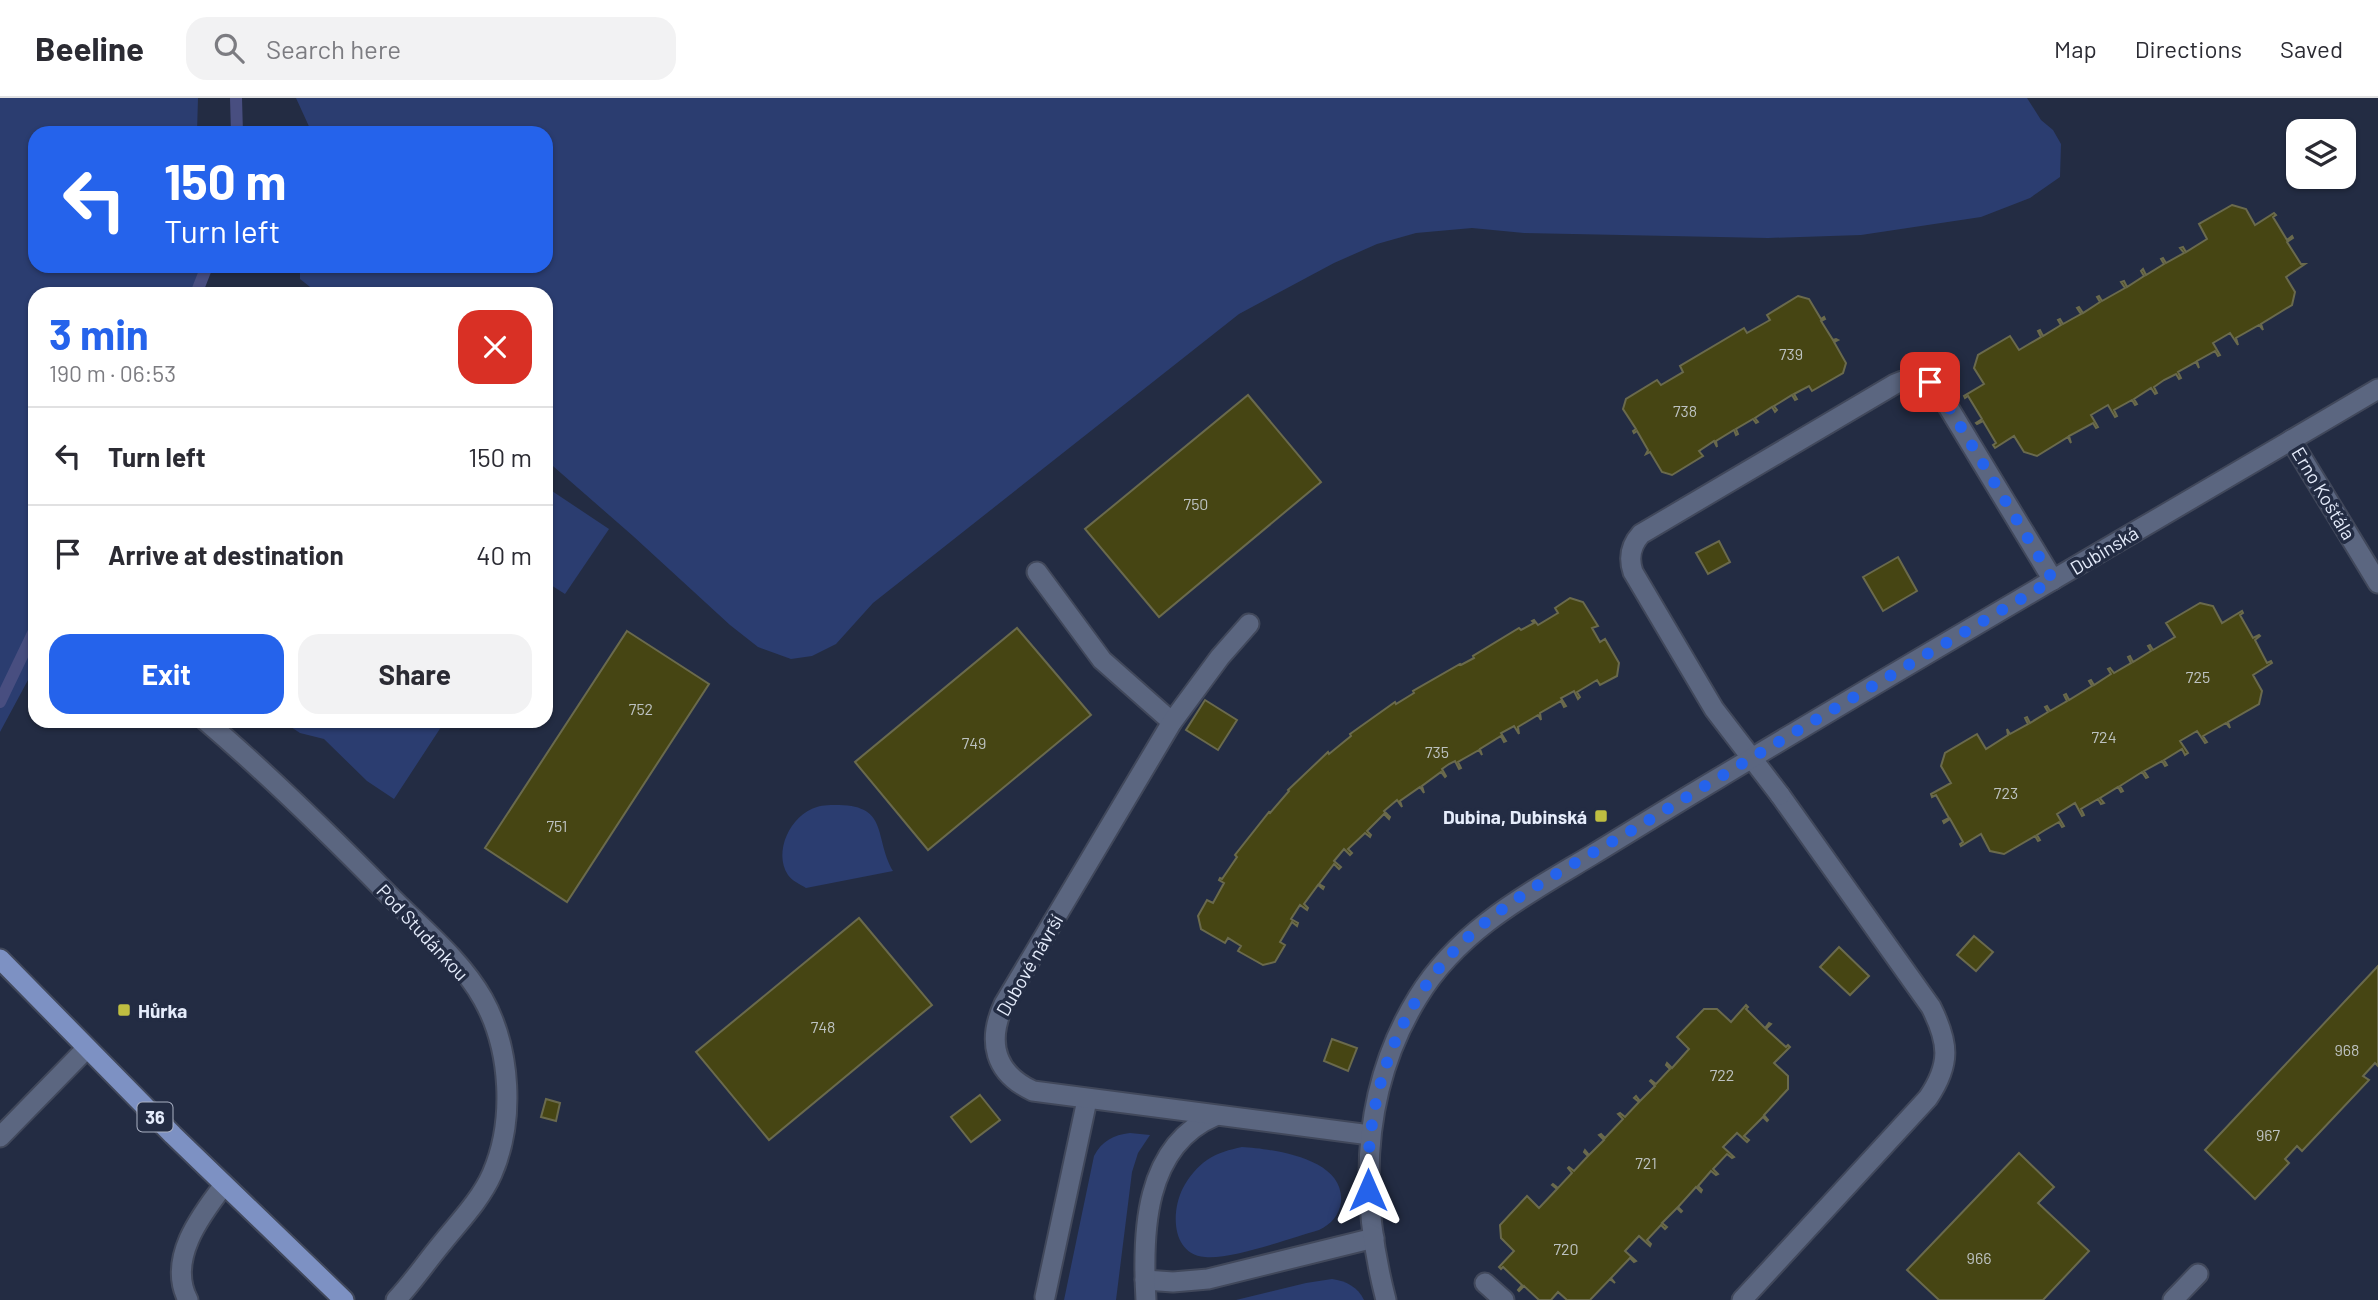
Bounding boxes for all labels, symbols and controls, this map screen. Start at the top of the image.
search box [186,17,676,80]
text: Beeline [35,28,144,68]
icon: search [210,29,248,67]
text: Search here [266,33,401,64]
text: Map [2054,34,2097,63]
text: Directions [2135,34,2242,63]
text: Saved [2280,34,2343,63]
map controls [2286,119,2356,189]
button: layers [2286,119,2356,189]
text: 150 m [164,151,286,210]
icon: left [49,154,140,245]
text: Turn left [164,211,281,249]
text: 3 min [49,308,149,358]
button: close [458,310,532,384]
house number: 739 [1779,344,1803,363]
pin [1900,352,1960,412]
text: 190 m · 06:53 [49,359,176,387]
icon: arrive [1911,363,1949,401]
house number: 738 [1673,401,1697,420]
icon: left [49,437,87,475]
text: Turn left [108,441,206,472]
text: 150 m [468,441,532,472]
street label: Erno Košťála [2287,442,2361,544]
house number: 750 [1184,494,1208,513]
street label: Dubinská [2066,521,2142,579]
icon: arrive [49,535,87,573]
text: Arrive at destination [108,539,344,570]
text: 40 m [476,539,532,570]
button: Exit [49,634,284,714]
button: Share [298,634,532,714]
house number: 725 [2186,667,2210,686]
house number: 752 [629,699,653,718]
house number: 724 [2092,727,2116,746]
house number: 749 [962,733,986,752]
house number: 735 [1425,742,1449,761]
house number: 723 [1994,783,2018,802]
place label: Dubina, Dubinská [1443,805,1587,828]
marker: Dubina, Dubinská [1593,808,1609,824]
house number: 751 [547,816,567,835]
street label: Pod Studánkou [372,879,474,985]
street label: Dubové návrší [991,910,1067,1020]
place label: Hůrka [138,999,187,1022]
marker: Hůrka [116,1002,132,1018]
house number: 748 [811,1017,835,1036]
house number: 968 [2335,1040,2359,1059]
house number: 722 [1710,1065,1734,1084]
road number: 36 [138,1102,172,1132]
house number: 967 [2256,1125,2280,1144]
position arrow [1331,1153,1405,1227]
house number: 721 [1635,1153,1657,1172]
house number: 720 [1553,1239,1579,1258]
house number: 966 [1967,1248,1991,1267]

